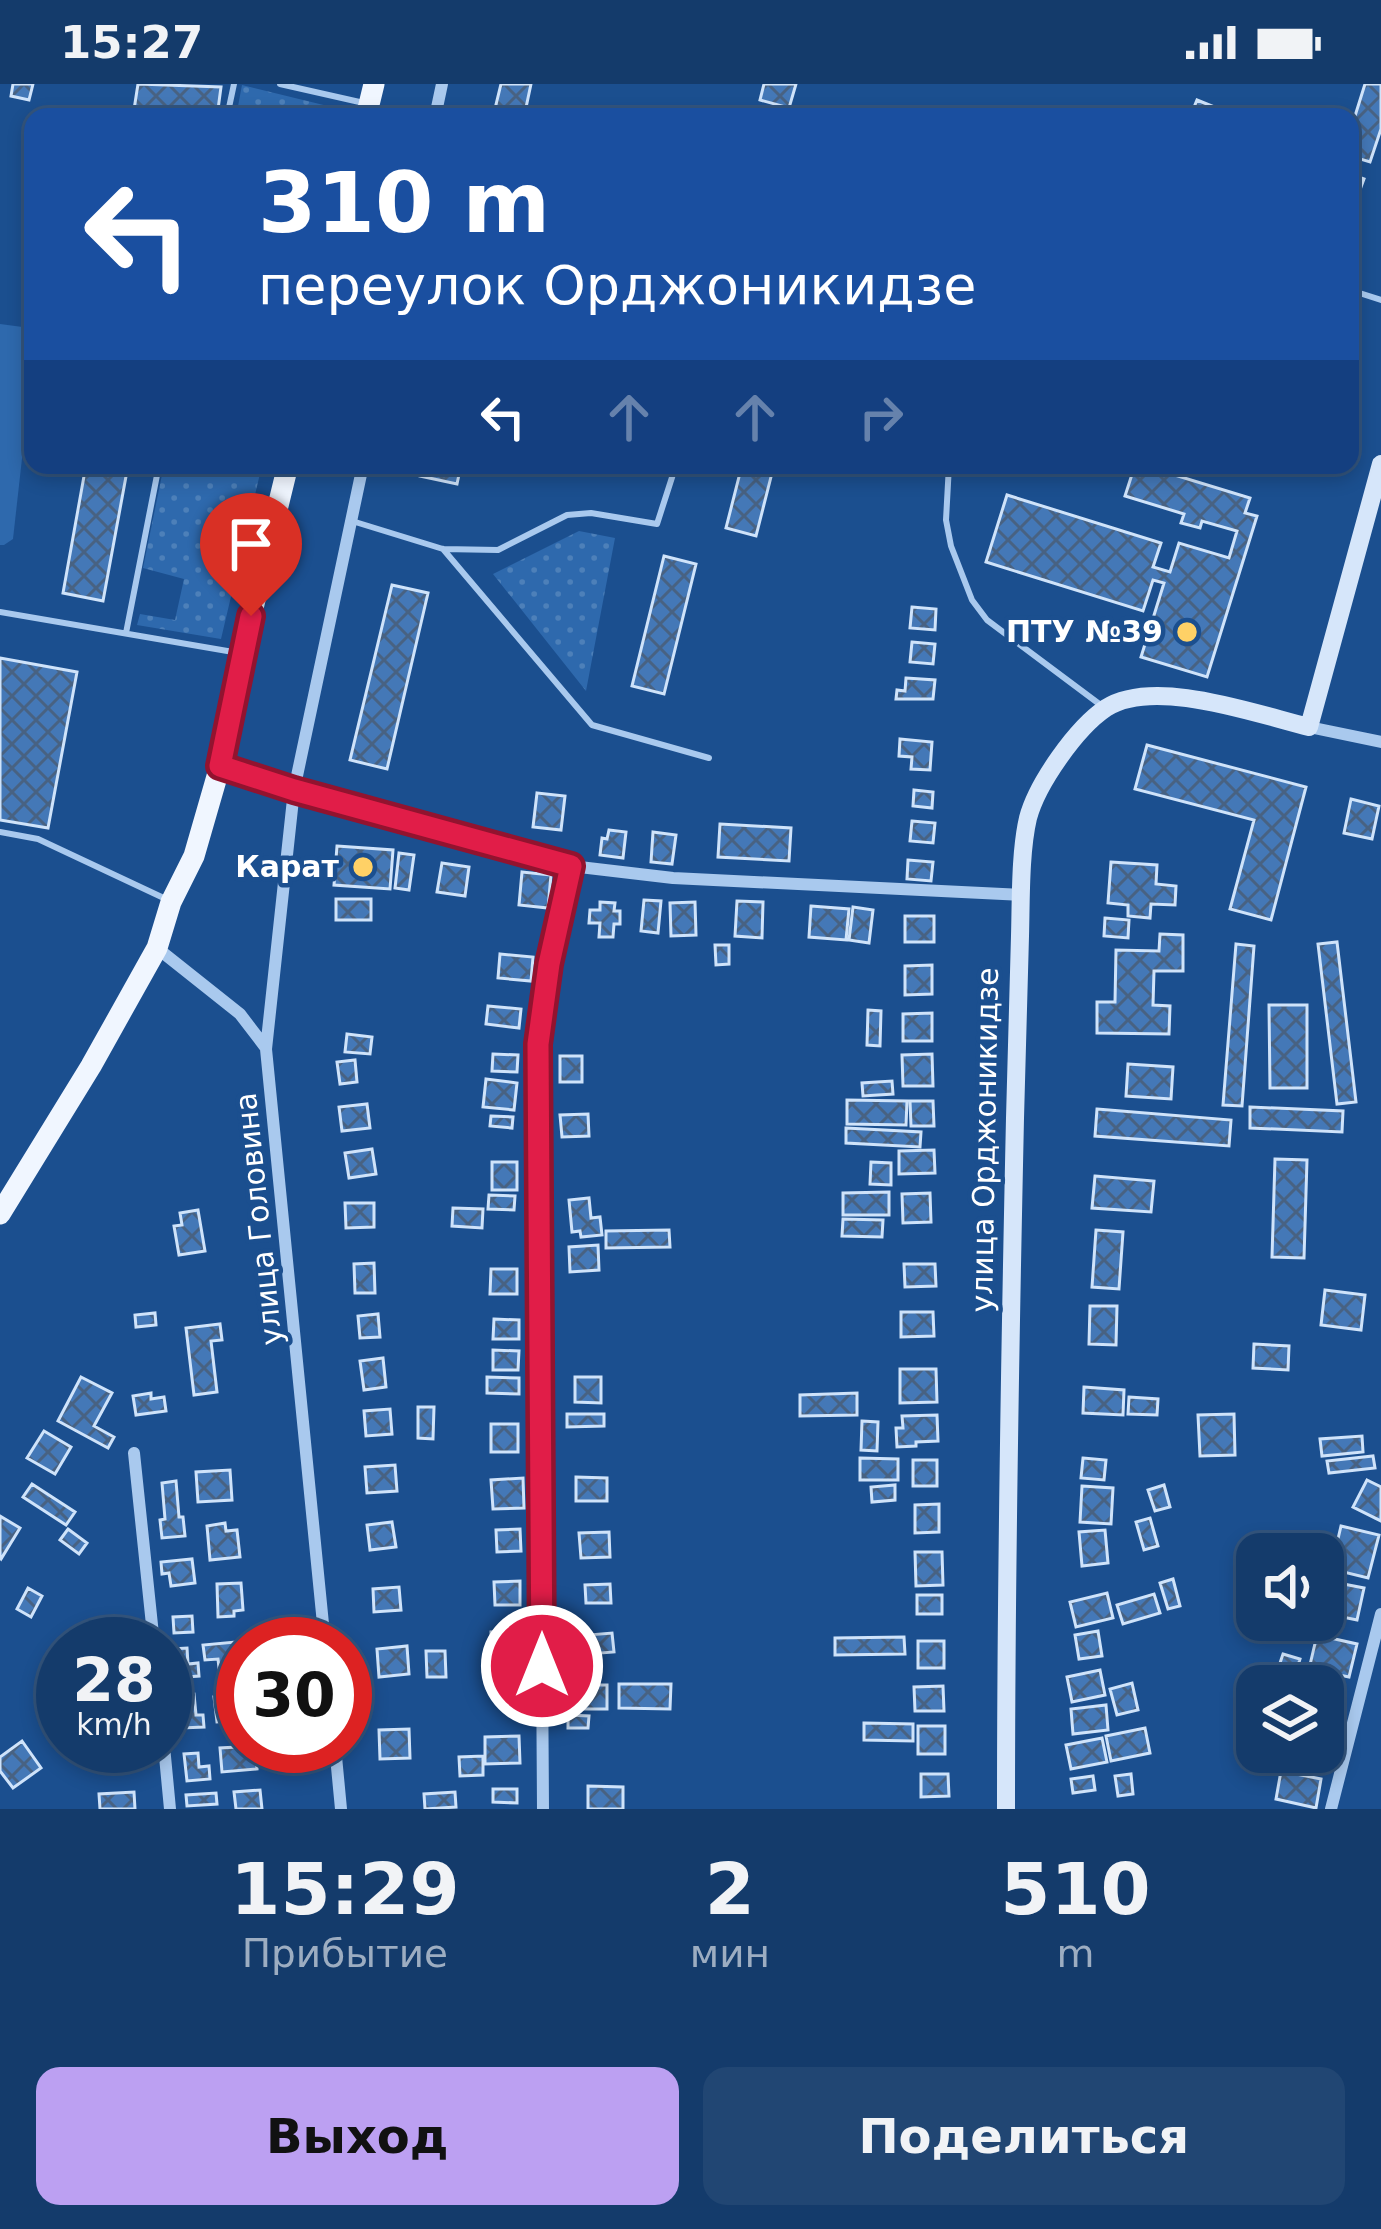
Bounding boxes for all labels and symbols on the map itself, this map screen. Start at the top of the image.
pin [200,493,302,616]
place label: ПТУ №39 [1006,614,1163,649]
marker: ПТУ №39 [1174,619,1200,645]
place label: Карат [235,849,340,884]
marker: Карат [350,854,376,880]
street label: улица Орджоникидзе [964,967,1005,1313]
street label: улица Головина [228,1091,289,1347]
position arrow [479,1603,605,1729]
speed limit sign: 30 [216,1617,372,1773]

